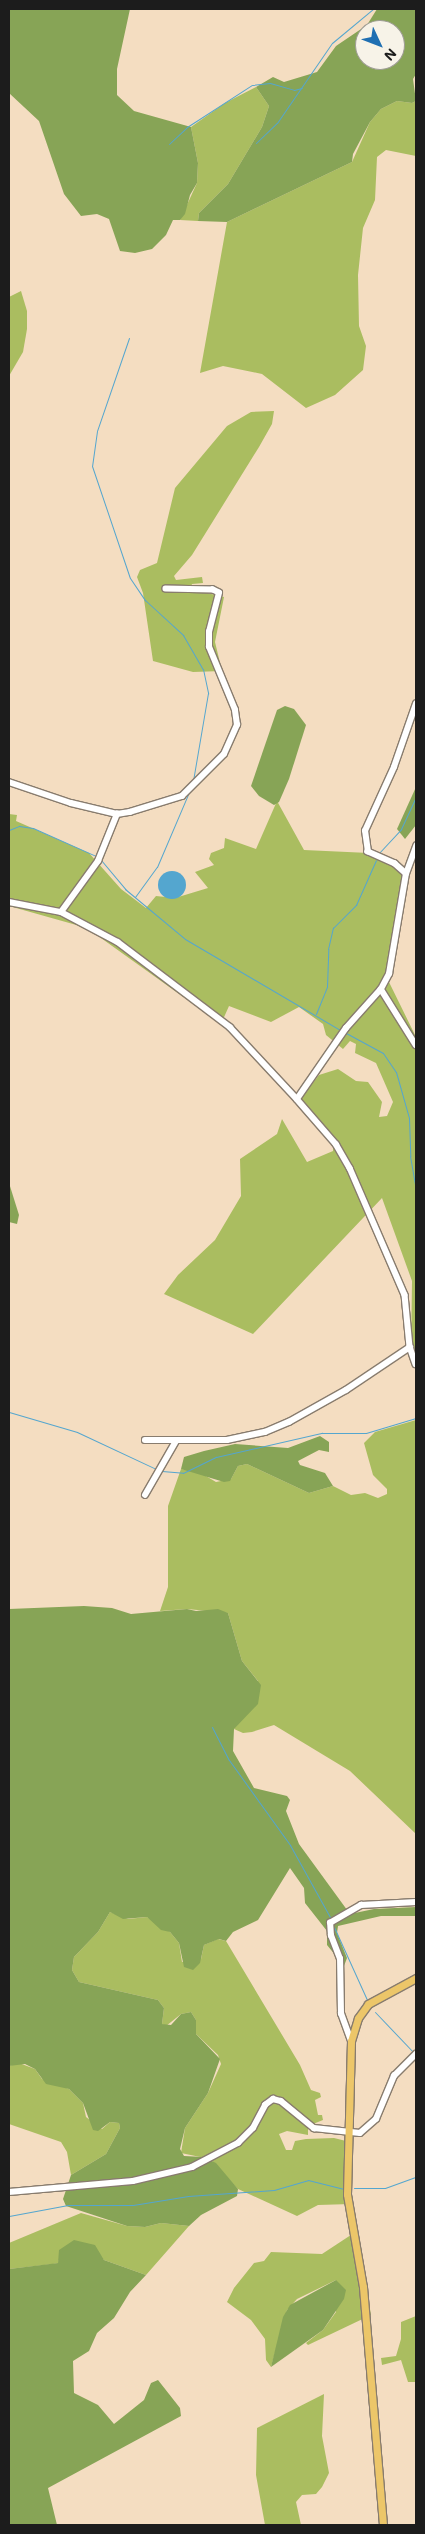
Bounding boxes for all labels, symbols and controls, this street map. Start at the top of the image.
north arrow [355,20,405,70]
text: N [380,45,401,65]

